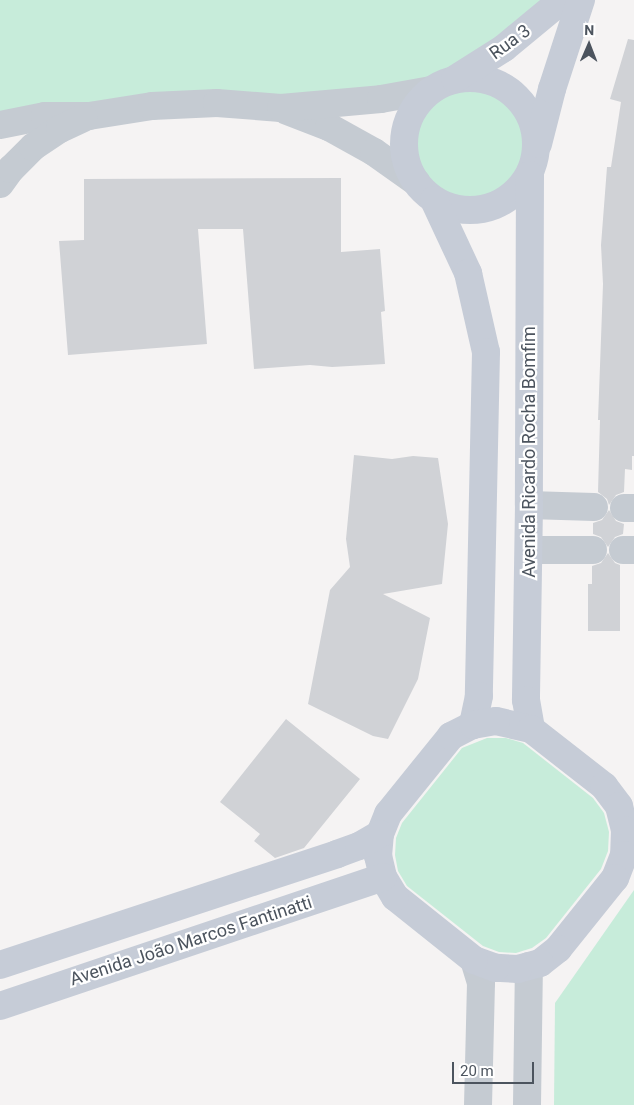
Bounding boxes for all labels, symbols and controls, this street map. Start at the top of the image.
street label: Rua 3 [485,20,535,64]
north arrow [564,20,614,70]
text: N [584,22,594,38]
street label: Avenida Ricardo Rocha Bomfim [518,326,540,578]
street label: Avenida João Marcos Fantinatti [67,892,315,990]
scale bar [454,1052,536,1084]
text: 20 m [460,1062,494,1080]

